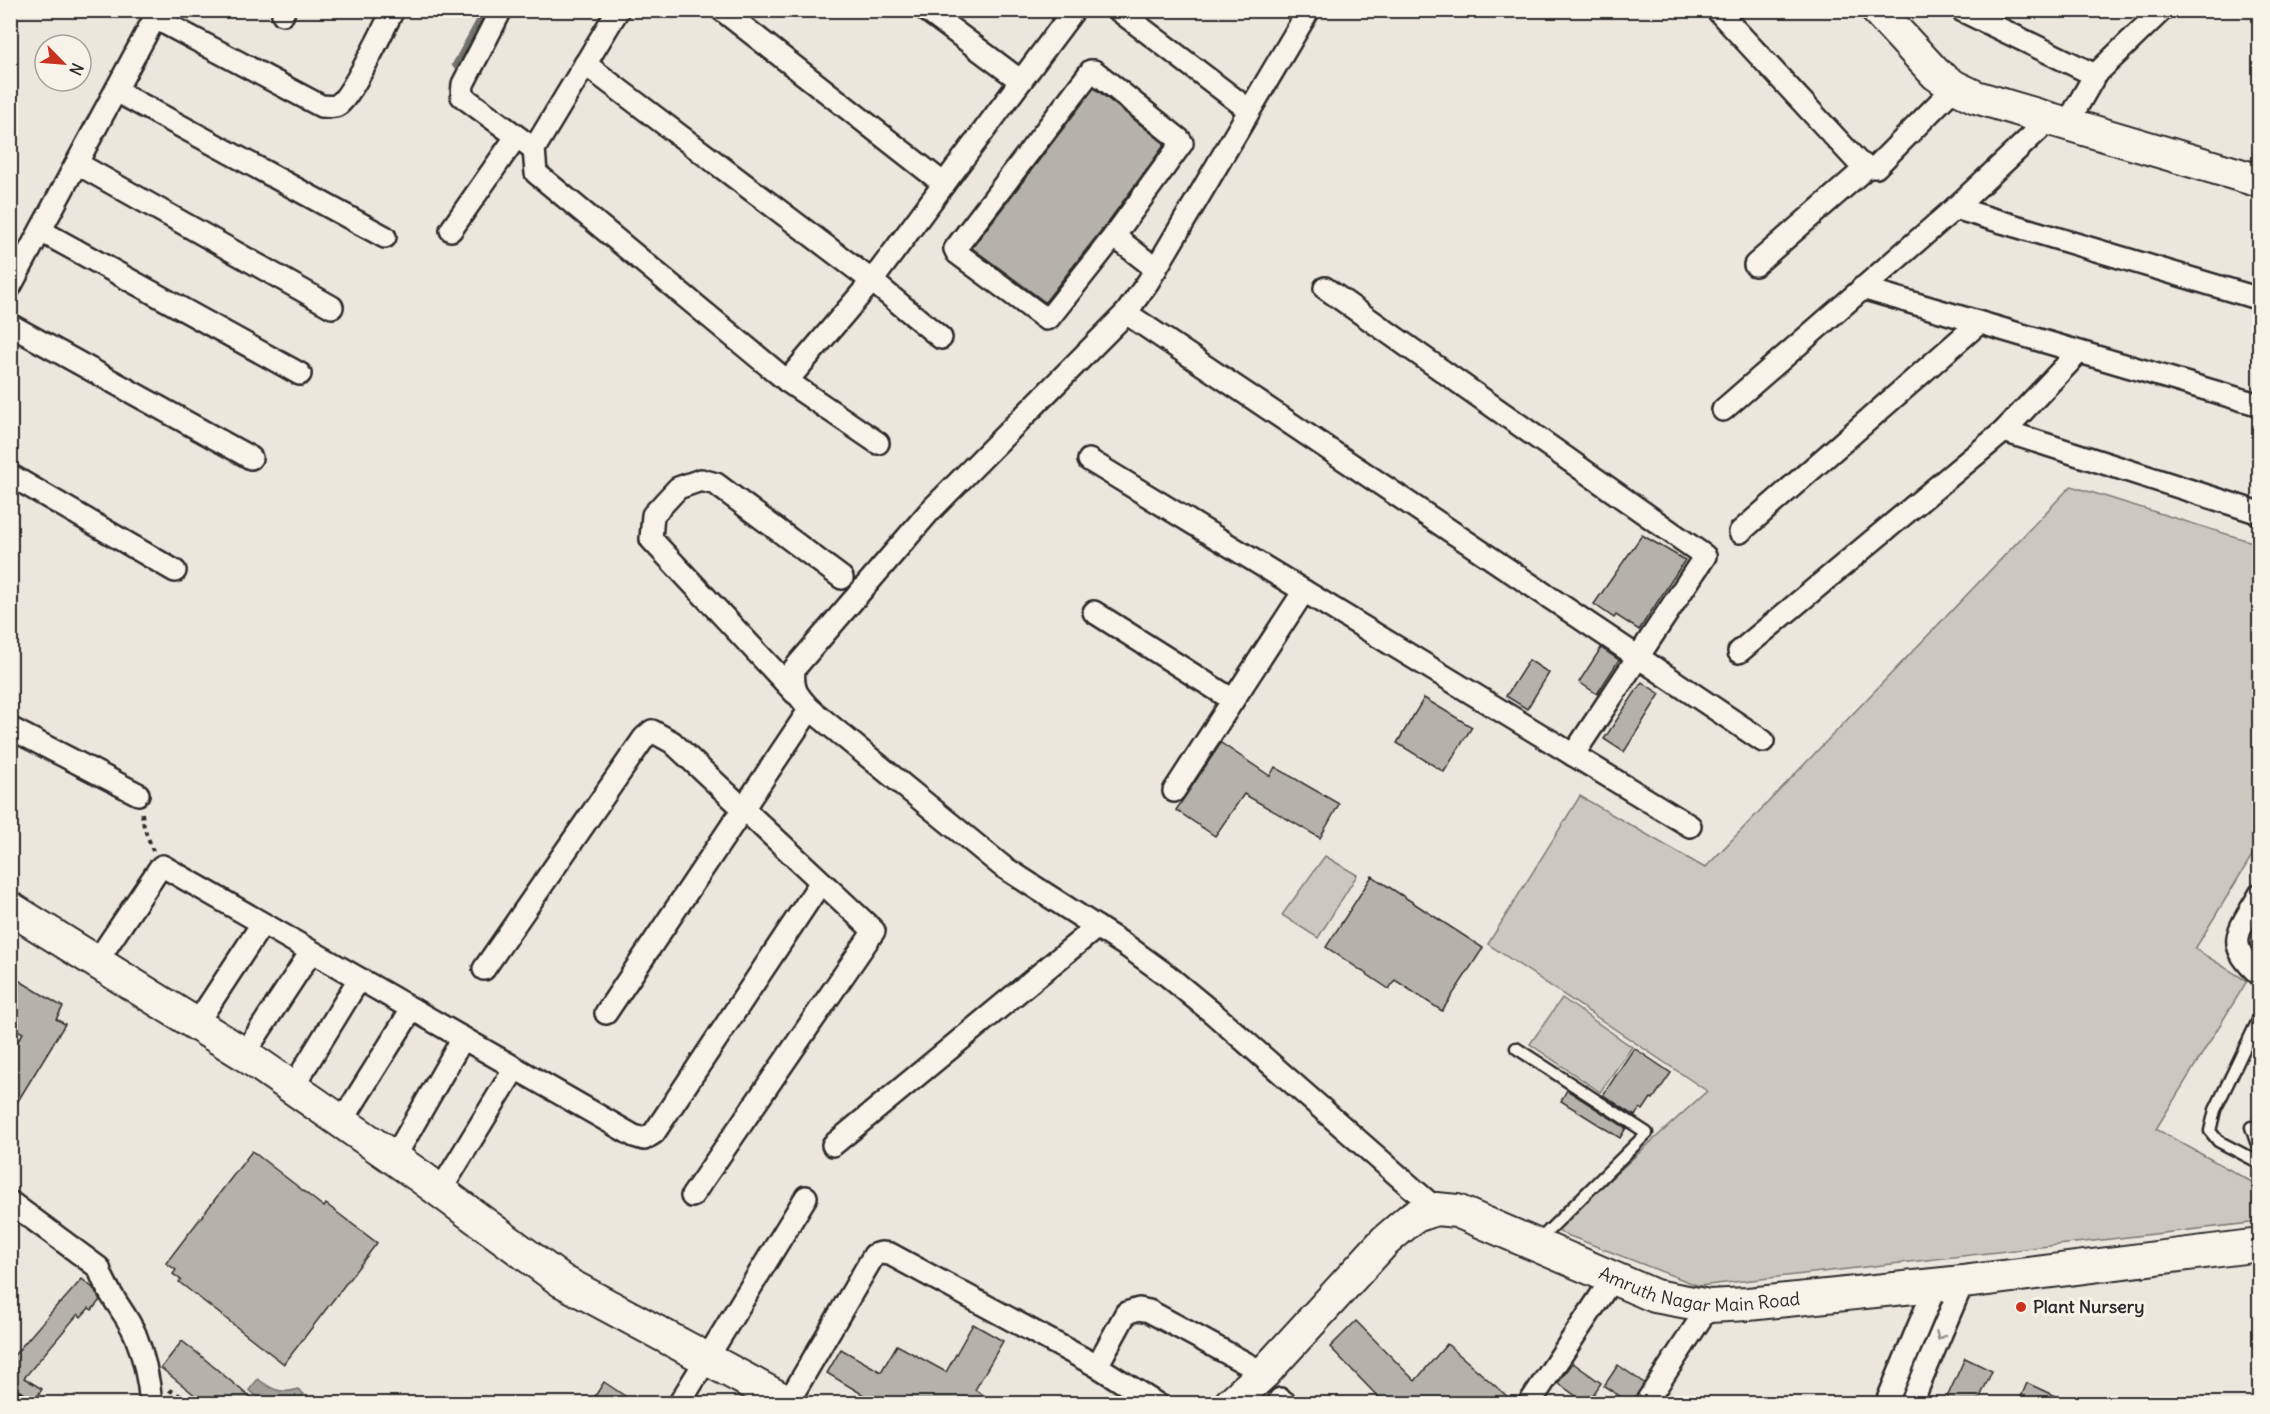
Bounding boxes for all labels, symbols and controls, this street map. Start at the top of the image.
north arrow [33,33,93,93]
text: N [65,60,88,79]
street label: Amruth Nagar Main Road [1596,1261,1802,1317]
place label: Plant Nursery [2033,1295,2144,1318]
marker: Plant Nursery [2014,1300,2028,1314]
one-way arrow [1935,1330,1947,1341]

